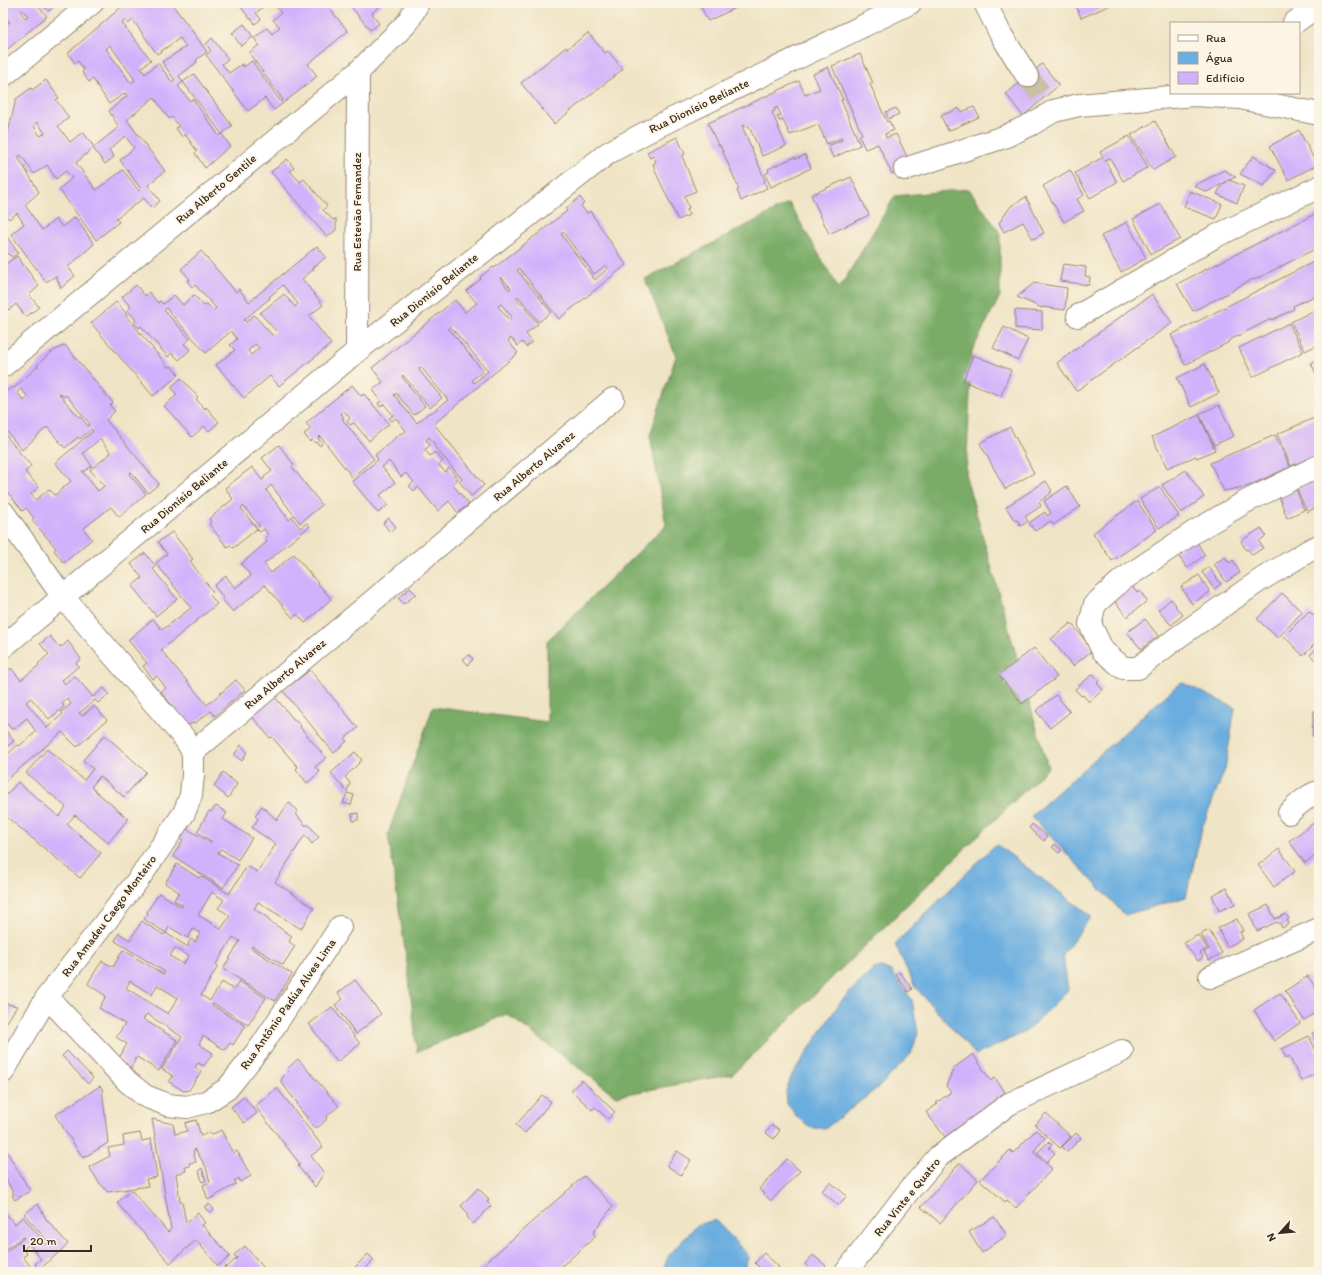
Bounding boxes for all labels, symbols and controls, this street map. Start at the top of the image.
legend [1170,22,1300,94]
text: Rua [1206,31,1226,45]
text: Água [1206,51,1232,65]
text: Edifício [1206,71,1245,85]
street label: Rua Dionísio Beliante [647,76,752,136]
street label: Rua Alberto Gentile [173,151,259,227]
street label: Rua Estevão Fernandez [350,152,364,272]
street label: Rua Dionísio Beliante [387,250,481,330]
street label: Rua Alberto Alvarez [490,427,578,504]
street label: Rua Dionísio Beliante [138,455,231,537]
street label: Rua Alberto Alvarez [241,635,329,712]
street label: Rua Amadeu Caego Monteiro [59,852,159,980]
street label: Rua Antônio Padúa Alves Lima [237,935,339,1072]
street label: Rua Vinte e Quatro [871,1155,943,1239]
north arrow [1260,1213,1300,1253]
scale bar [24,1227,91,1253]
text: N [1264,1231,1279,1244]
text: 20 m [30,1234,57,1248]

